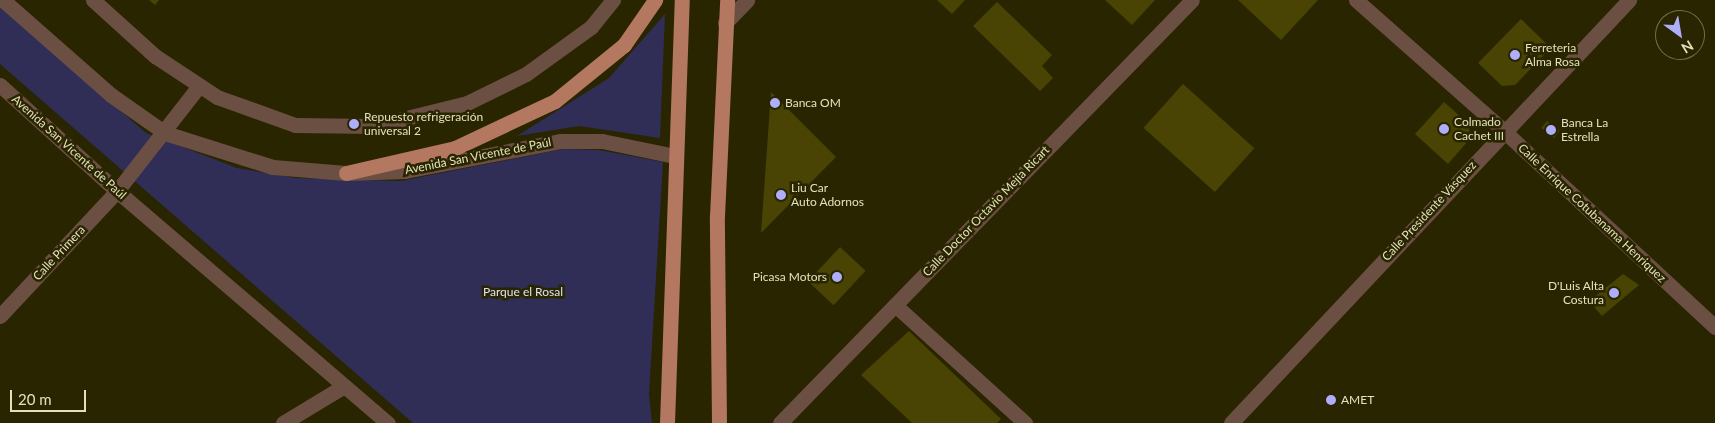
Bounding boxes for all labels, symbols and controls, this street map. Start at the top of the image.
north arrow [1655,10,1705,60]
text: N [1679,37,1697,57]
place label: Ferreteria Alma Rosa [1525,41,1580,69]
marker: Ferreteria Alma Rosa [1509,49,1521,61]
street label: Avenida San Vicente de Paúl [9,92,129,202]
place label: Banca OM [785,96,841,110]
marker: Banca OM [769,97,781,109]
place label: Repuesto refrigeración universal 2 [364,110,483,138]
place label: Colmado Cachet III [1454,115,1504,143]
place label: Banca La Estrella [1561,116,1608,144]
marker: Repuesto refrigeración universal 2 [348,118,360,130]
marker: Colmado Cachet III [1438,123,1450,135]
marker: Banca La Estrella [1545,124,1557,136]
street label: Avenida San Vicente de Paúl [403,135,553,177]
street label: Calle Enrique Cotubanama Henriquez [1515,141,1669,285]
street label: Calle Doctor Octavio Mejía Ricart [920,143,1052,279]
street label: Calle Presidente Vásquez [1379,158,1479,264]
place label: Liu Car Auto Adornos [791,181,864,209]
marker: Liu Car Auto Adornos [775,189,787,201]
street label: Calle Primera [30,223,88,283]
place label: Picasa Motors [753,270,827,284]
marker: Picasa Motors [831,271,843,283]
place label: D'Luis Alta Costura [1548,279,1604,307]
park label: Parque el Rosal [483,285,563,299]
marker: D'Luis Alta Costura [1608,287,1620,299]
scale bar [12,380,89,412]
text: 20 m [18,390,52,408]
place label: AMET [1341,393,1374,407]
marker: AMET [1325,394,1337,406]

